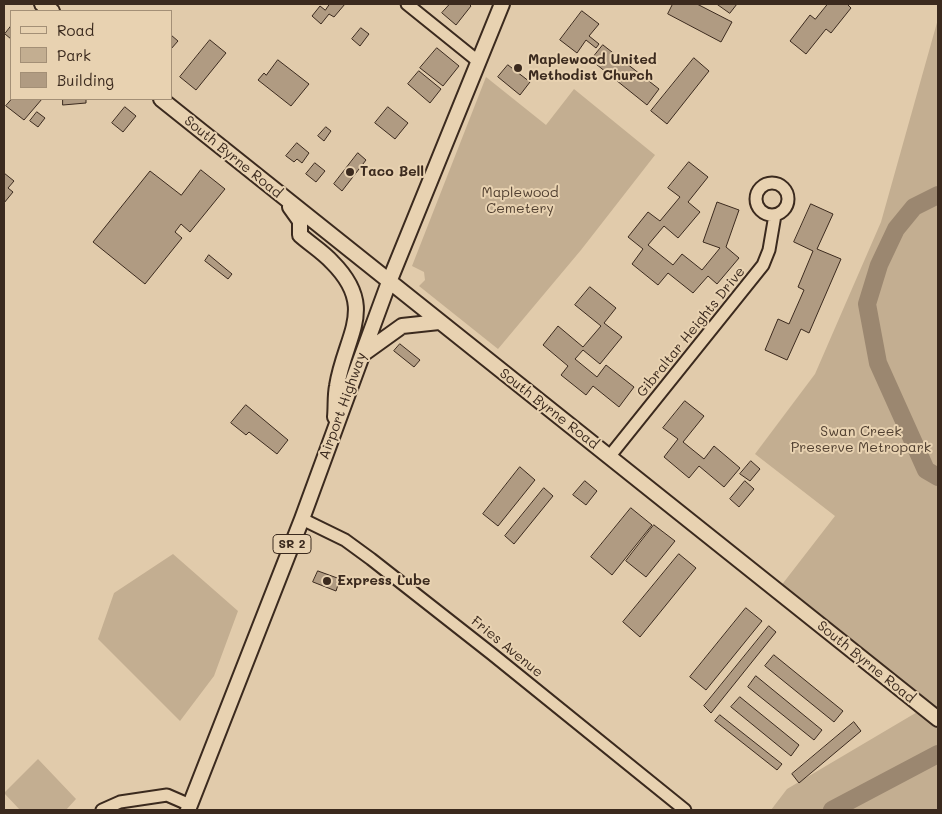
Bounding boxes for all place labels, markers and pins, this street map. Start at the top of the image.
place label: Maplewood United Methodist Church [528,52,657,84]
marker: Maplewood United Methodist Church [512,62,524,74]
place label: Taco Bell [360,164,424,180]
marker: Taco Bell [344,166,356,178]
place label: Express Lube [337,573,430,589]
marker: Express Lube [321,575,333,587]

